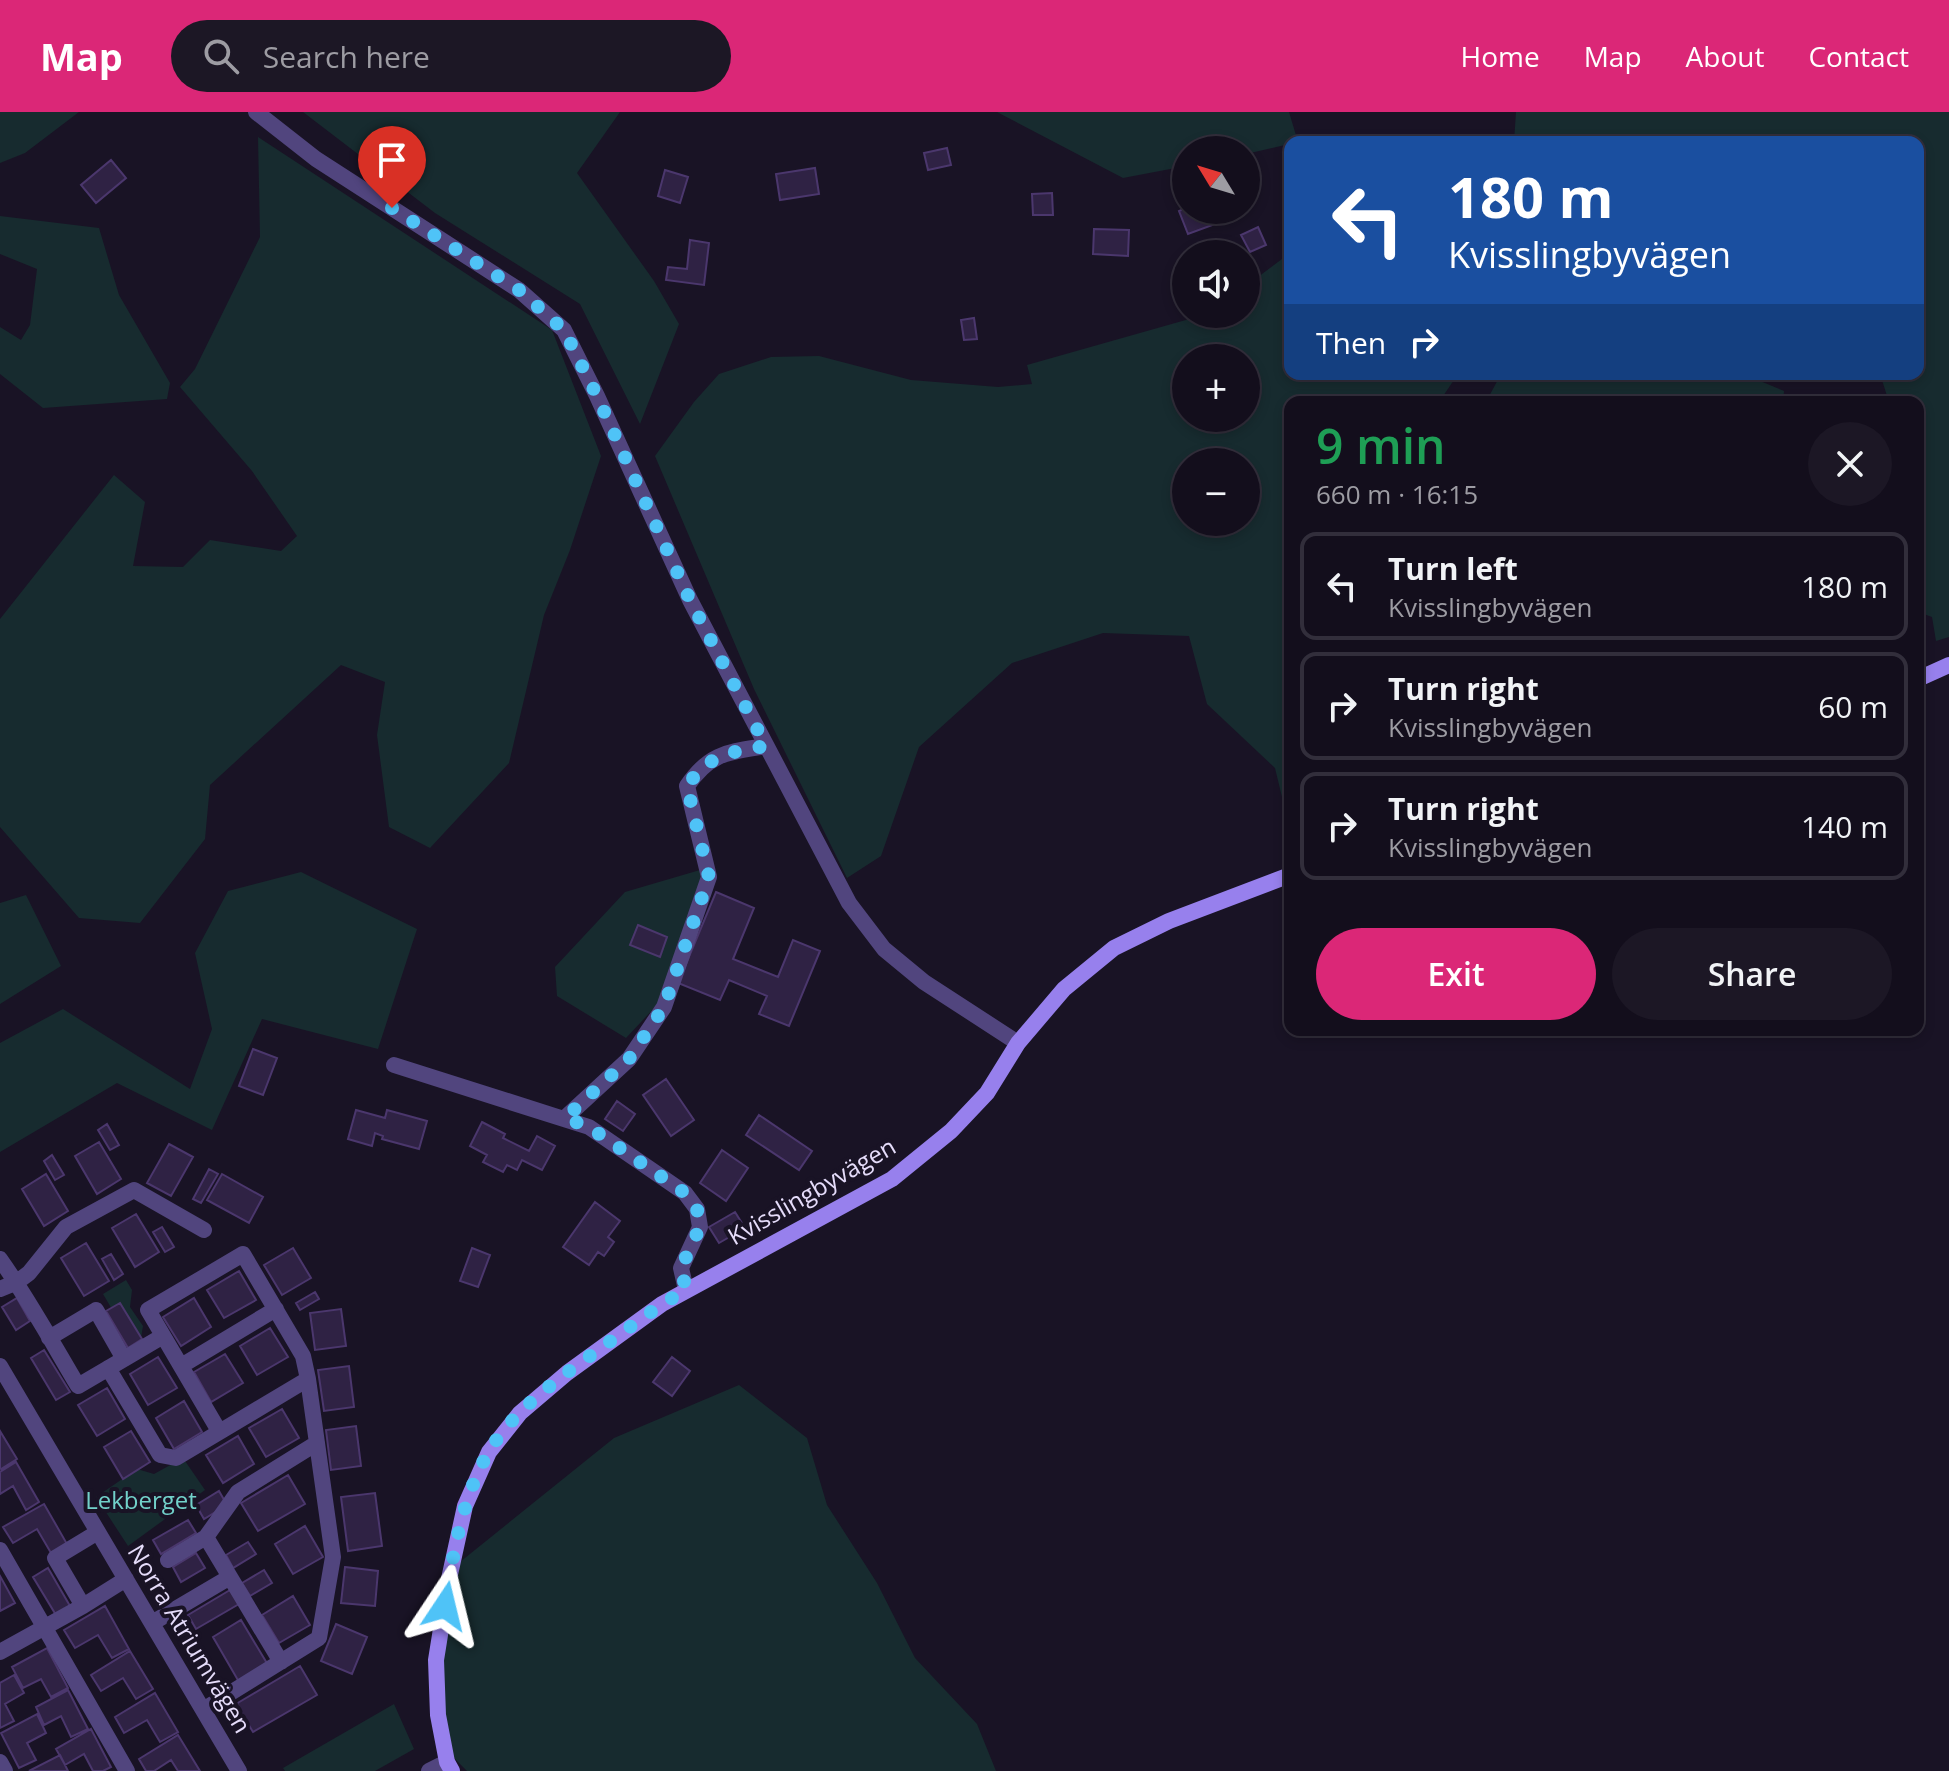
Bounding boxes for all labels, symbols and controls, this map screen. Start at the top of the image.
search box [171,20,731,92]
text: Map [40,30,123,82]
icon: search [199,34,243,78]
text: Search here [263,36,430,77]
text: Home [1461,37,1540,75]
text: Map [1584,37,1642,75]
text: About [1686,37,1764,75]
text: Contact [1808,37,1909,75]
pin [358,126,426,208]
north arrow [1172,136,1260,224]
map controls [1172,136,1260,536]
icon: arrive [370,138,414,182]
text: 180 m [1448,158,1614,234]
icon: left [1316,168,1420,272]
text: Kvisslingbyvägen [1448,230,1731,279]
button: sound [1172,240,1260,328]
icon: right [1402,320,1446,364]
text: Then [1316,322,1386,363]
button: + [1172,344,1260,432]
text: 9 min [1316,413,1446,478]
button: close [1808,422,1892,506]
button: − [1172,448,1260,536]
text: 660 m · 16:15 [1316,476,1478,512]
text: Turn left [1388,548,1518,589]
icon: left [1320,564,1364,608]
text: 180 m [1801,566,1888,607]
text: Kvisslingbyvägen [1388,589,1592,625]
text: Turn right [1388,668,1539,709]
icon: right [1320,684,1364,728]
text: 60 m [1818,686,1888,727]
text: Kvisslingbyvägen [1388,709,1592,745]
text: Turn right [1388,788,1539,829]
icon: right [1320,804,1364,848]
text: 140 m [1801,806,1888,847]
text: Kvisslingbyvägen [1388,829,1592,865]
button: Exit [1316,928,1596,1020]
button: Share [1612,928,1892,1020]
street label: Kvisslingbyvägen [721,1129,901,1252]
park label: Lekberget [85,1483,197,1516]
street label: Norra Atriumvägen [121,1538,260,1739]
position arrow [403,1564,487,1648]

